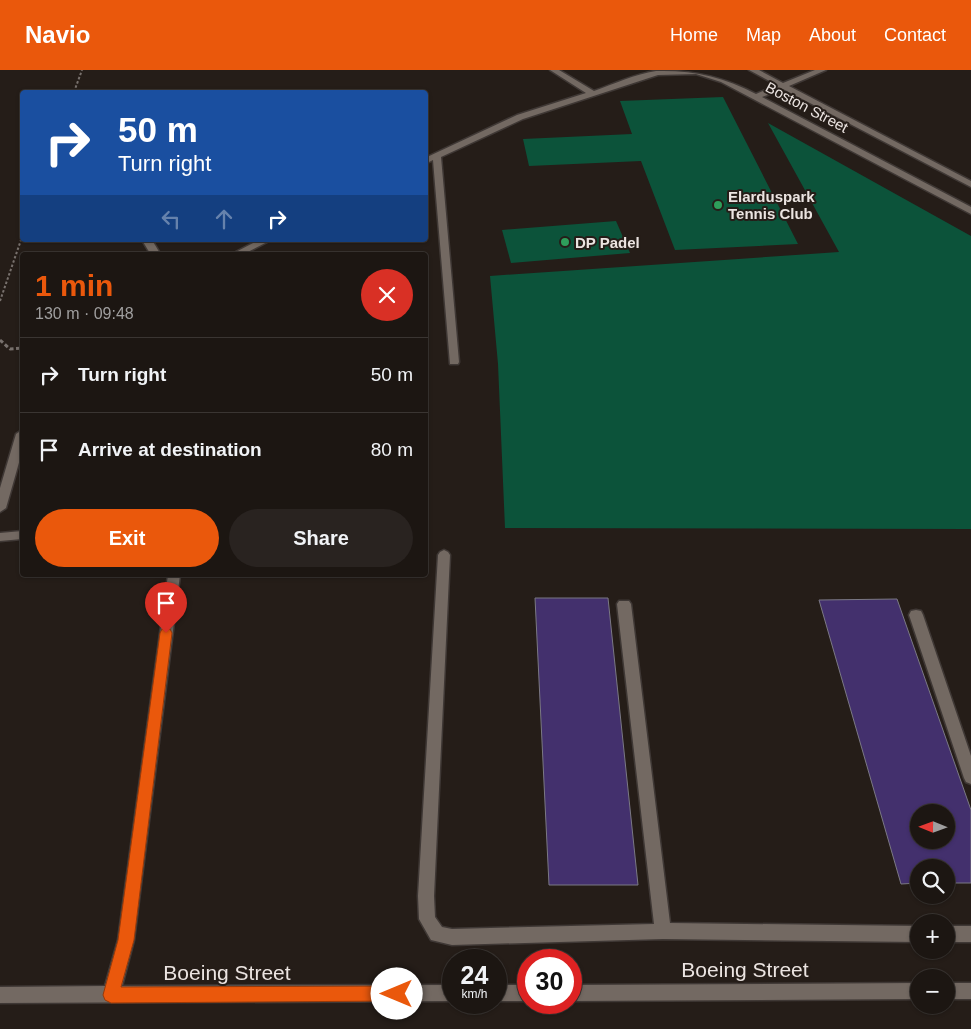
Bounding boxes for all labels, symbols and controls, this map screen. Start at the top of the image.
text: Navio [25,21,90,48]
text: Home [670,25,718,45]
text: Map [746,25,781,45]
text: About [809,25,856,45]
text: Contact [884,25,946,45]
street label: Boston Street [763,78,852,136]
icon: right [35,110,100,175]
text: 50 m [118,110,198,149]
text: Turn right [118,151,211,176]
place label: Elarduspark Tennis Club [728,188,815,222]
marker: Elarduspark Tennis Club [712,199,724,211]
icon: left [157,205,185,233]
icon: ahead [210,205,238,233]
icon: right [263,205,291,233]
place label: DP Padel [575,234,640,251]
marker: DP Padel [559,236,571,248]
text: 1 min [35,269,113,302]
button: close [361,269,413,321]
text: 130 m · 09:48 [35,305,134,322]
icon: right [35,361,63,389]
text: Turn right [78,364,166,385]
text: 50 m [371,364,413,385]
icon: arrive [35,436,63,464]
text: Arrive at destination [78,439,262,460]
text: 80 m [371,439,413,460]
button: Exit [35,509,219,567]
button: Share [229,509,413,567]
pin [145,582,187,633]
icon: arrive [152,589,180,617]
north arrow [910,804,955,849]
map controls [910,804,955,1014]
button: search [910,859,955,904]
button: + [910,914,955,959]
speed limit sign: 30 [517,949,582,1014]
street label: Boeing Street [681,958,809,981]
street label: Boeing Street [163,961,291,984]
text: 24 [461,961,488,989]
position arrow [370,967,422,1019]
button: − [910,969,955,1014]
text: km/h [461,987,488,1001]

